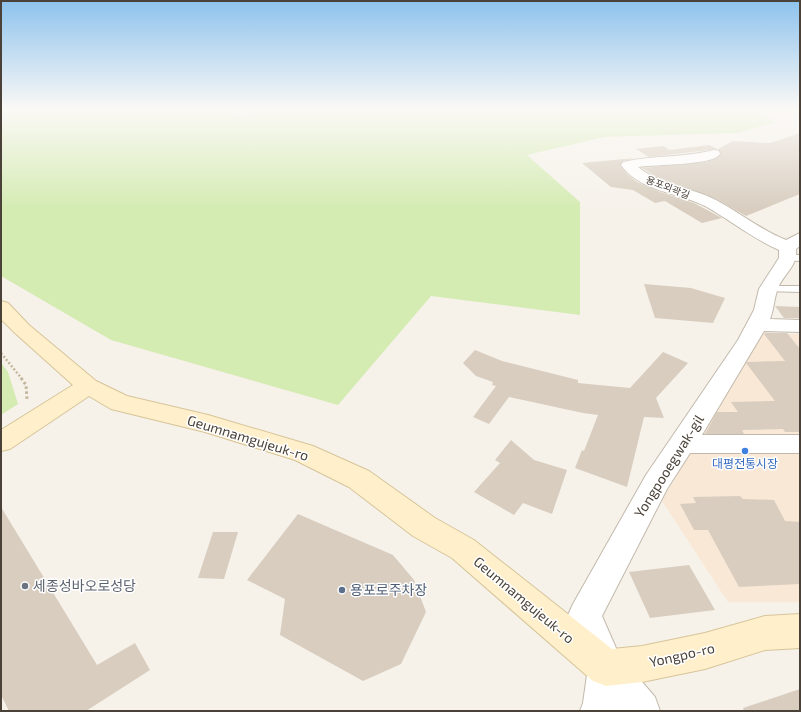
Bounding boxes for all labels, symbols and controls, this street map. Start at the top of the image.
street label: 용포외곽길 [644,173,692,201]
street label: Yongpooegwak-gil [630,410,707,520]
street label: Geumnamgujeuk-ro [185,411,311,464]
marker: 대평전통시장 [740,446,750,456]
place label: 대평전통시장 [712,456,778,470]
street label: Geumnamgujeuk-ro [471,553,578,647]
place label: 세종성바오로성당 [33,577,136,594]
marker: 세종성바오로성당 [20,581,30,591]
place label: 용포로주차장 [350,581,427,598]
marker: 용포로주차장 [337,585,347,595]
street label: Yongpo-ro [647,639,716,670]

